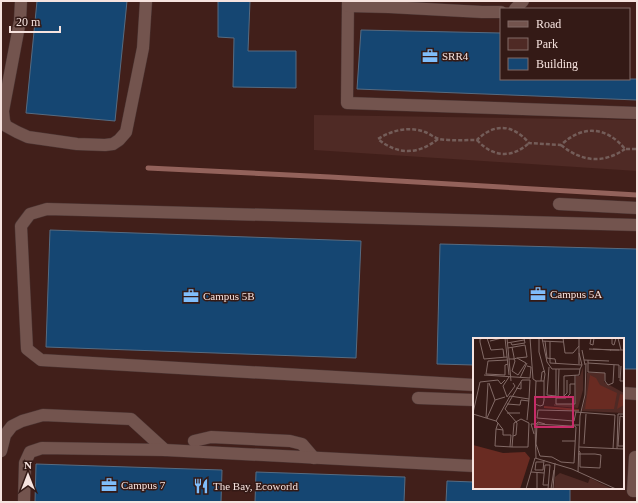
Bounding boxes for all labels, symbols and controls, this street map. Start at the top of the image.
scale bar [10,8,60,34]
legend [500,8,630,80]
text: 20 m [16,15,41,29]
text: Road [536,17,561,31]
text: Park [536,37,558,51]
office icon: SRR4 [421,47,439,65]
place label: SRR4 [442,50,469,62]
text: Building [536,57,578,71]
office icon: Campus 5A [529,285,547,303]
office icon: Campus 5B [182,287,200,305]
place label: Campus 5A [550,288,602,300]
place label: Campus 5B [203,290,255,302]
inset map [473,338,624,489]
north arrow [8,455,48,495]
text: N [24,459,32,471]
office icon: Campus 7 [100,476,118,494]
restaurant icon: The Bay, Ecoworld [192,477,210,495]
place label: Campus 7 [121,479,166,491]
place label: The Bay, Ecoworld [213,480,299,492]

